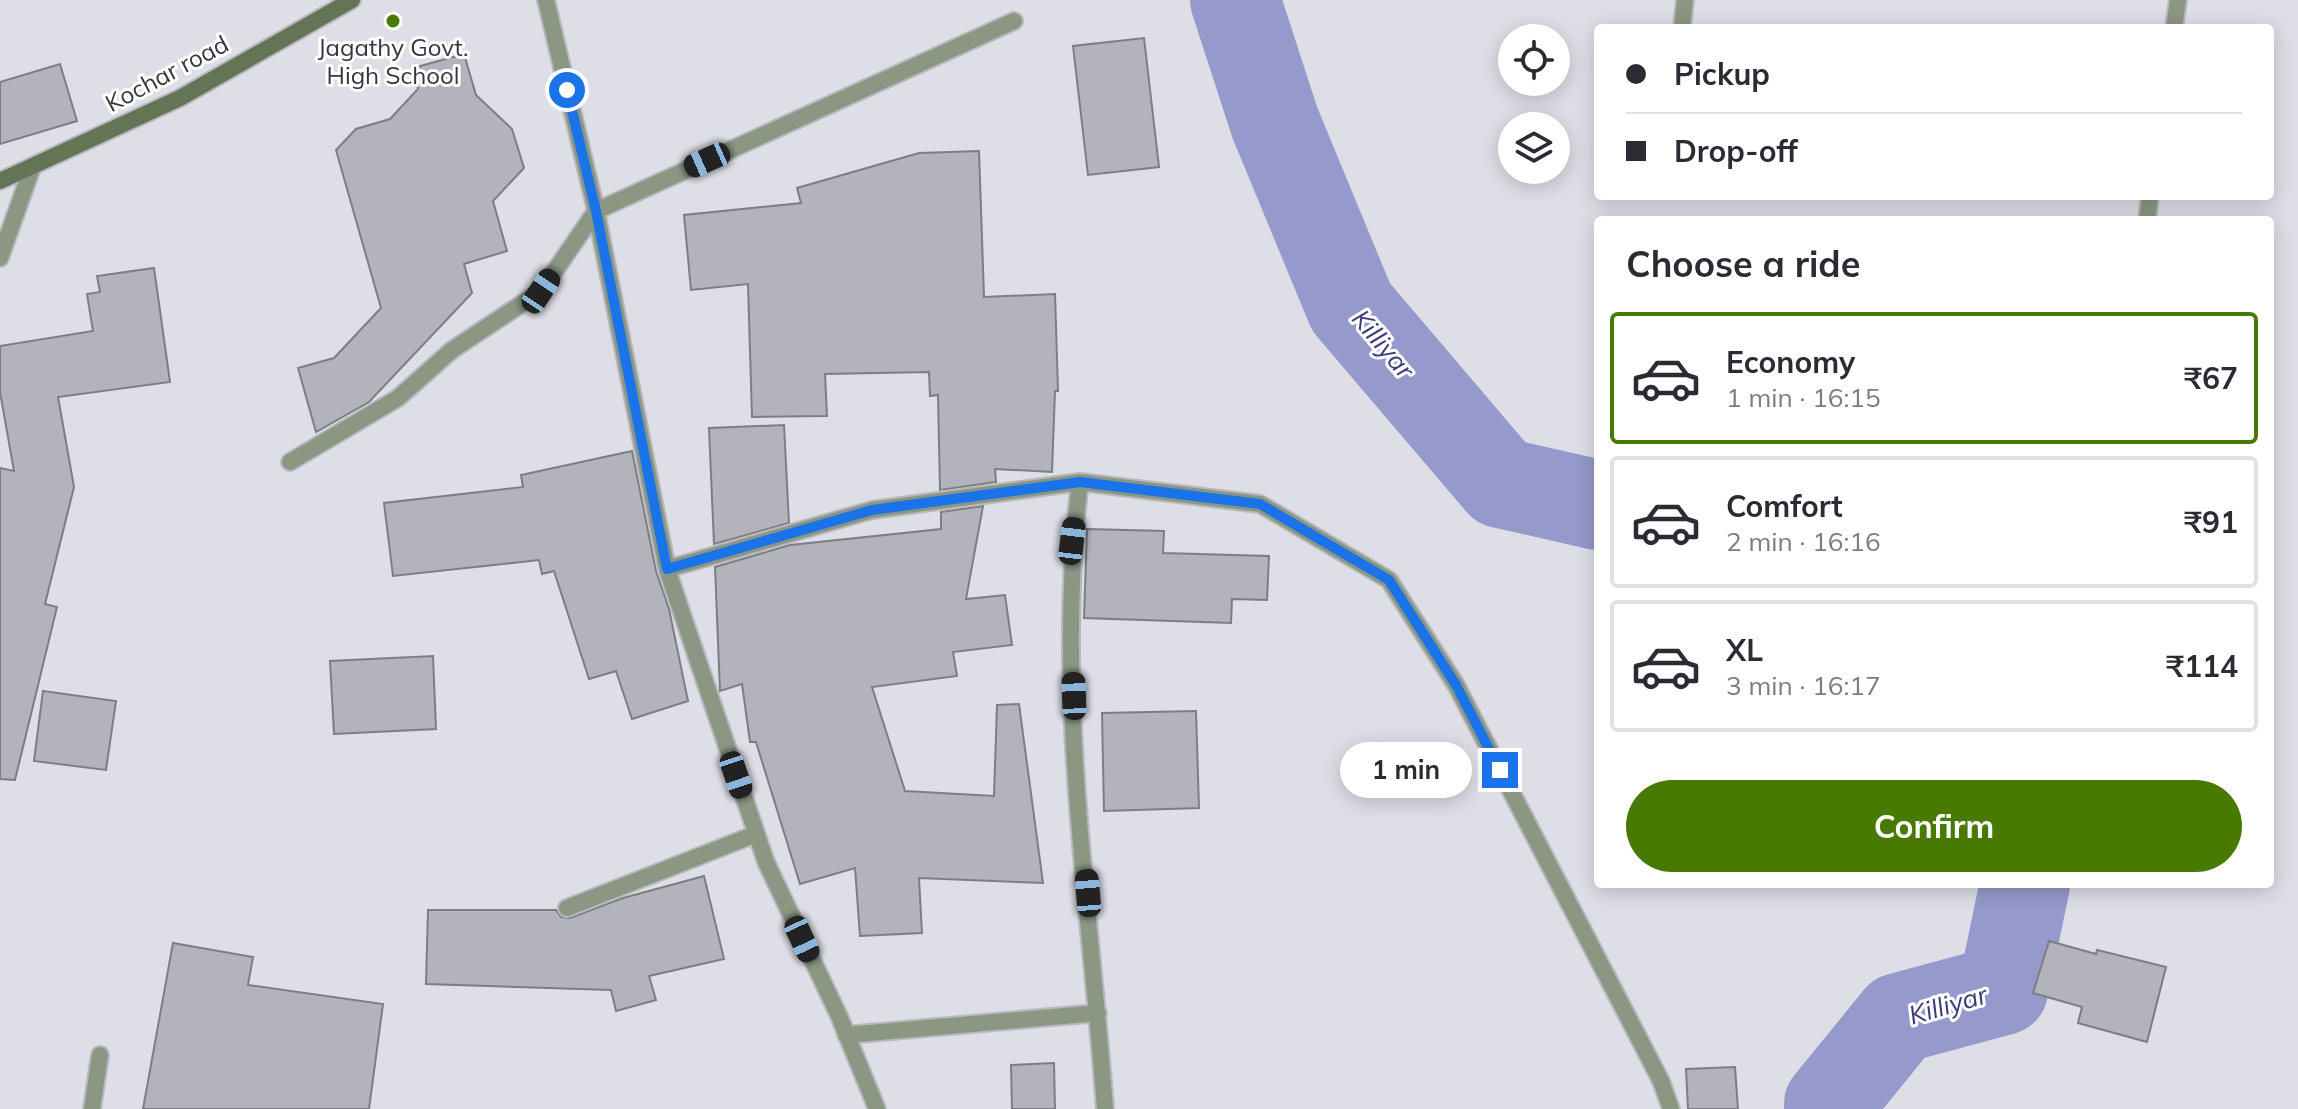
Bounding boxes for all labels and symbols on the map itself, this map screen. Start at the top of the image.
marker: Jagathy Govt. High School [384,12,402,30]
street label: Kochar road [100,28,233,118]
place label: Jagathy Govt. High School [318,32,468,90]
route start [549,72,585,108]
car [680,139,734,181]
car [518,264,564,318]
water label: Killiyar [1345,302,1423,386]
car [1057,516,1087,566]
car [1061,672,1087,720]
callout: 1 min [1340,742,1472,798]
car [717,748,755,802]
route end [1482,752,1518,788]
car [1074,868,1102,918]
car [781,912,823,966]
water label: Killiyar [1905,977,1992,1031]

